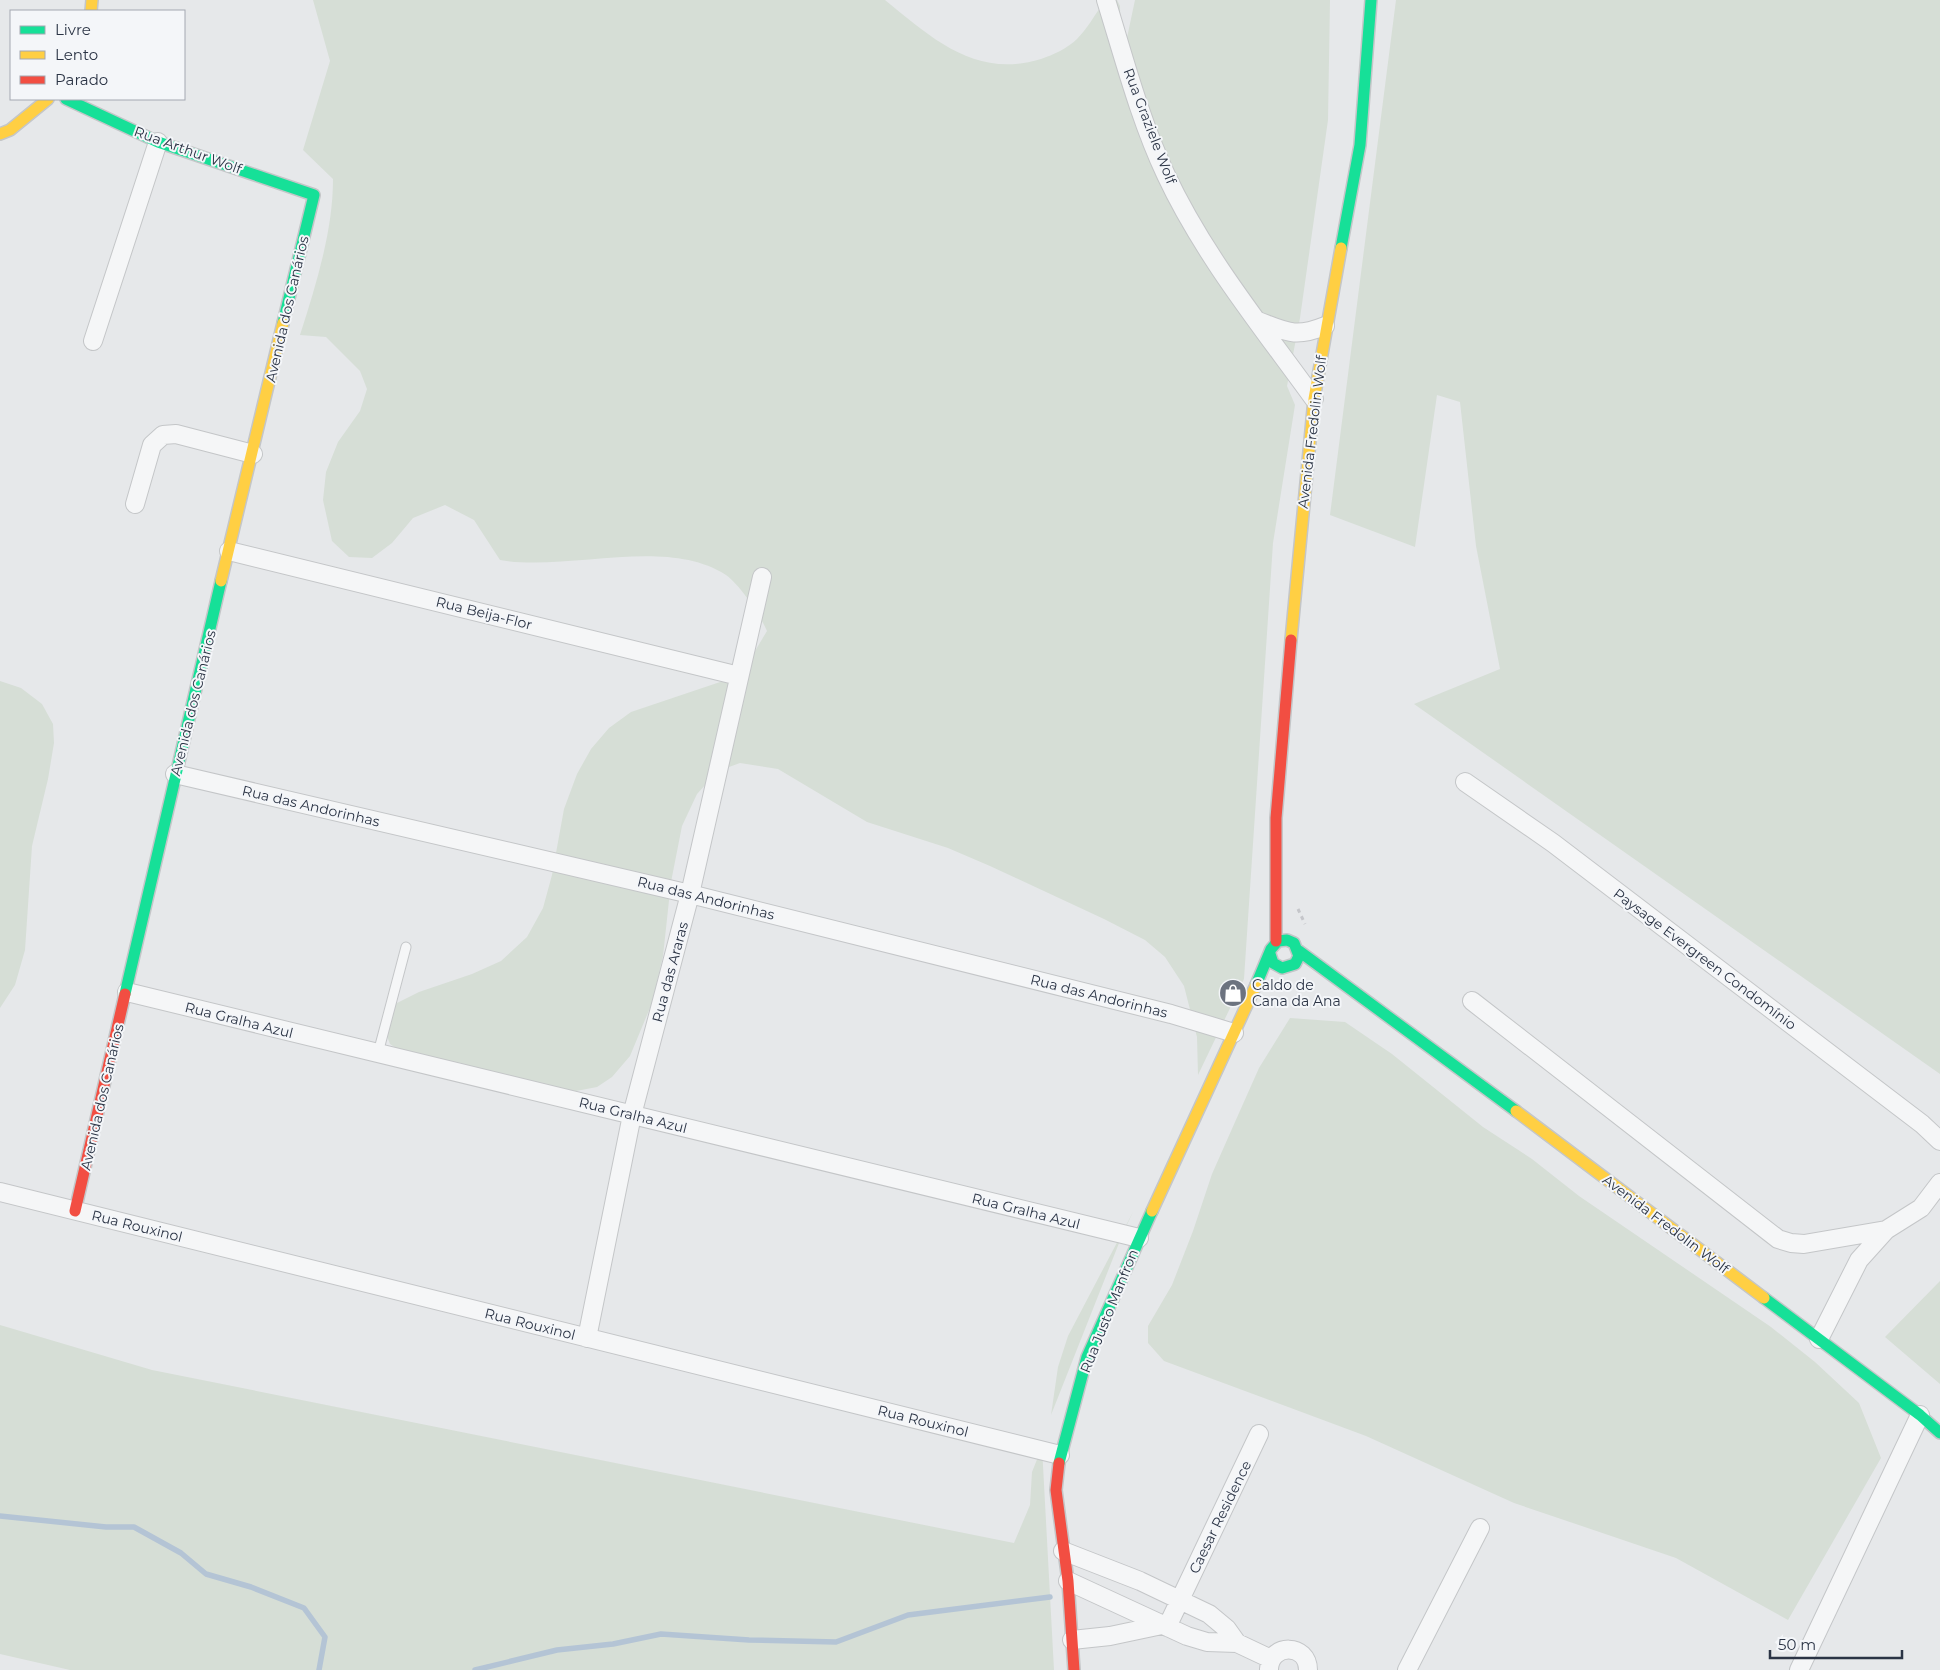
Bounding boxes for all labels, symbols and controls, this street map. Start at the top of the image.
legend [10,10,185,100]
text: Livre [55,20,91,39]
text: Lento [55,45,98,64]
street label: Rua Graziele Wolf [1120,65,1181,188]
text: Parado [55,70,108,89]
street label: Rua Arthur Wolf [132,122,245,178]
street label: Avenida dos Canários [261,234,313,384]
street label: Avenida Fredolin Wolf [1294,353,1330,509]
street label: Rua Beija-Flor [434,592,534,634]
street label: Avenida dos Canários [166,628,220,778]
street label: Rua das Andorinhas [240,781,382,831]
street label: Rua das Andorinhas [636,872,777,924]
street label: Paysage Evergreen Condomínio [1610,884,1800,1034]
street label: Rua das Araras [648,920,692,1024]
street label: Rua das Andorinhas [1029,970,1170,1022]
place label: Caldo de Cana da Ana [1252,976,1341,1010]
shop icon: Caldo de Cana da Ana [1218,978,1248,1008]
street label: Rua Gralha Azul [183,998,295,1042]
street label: Avenida dos Canários [76,1022,128,1172]
street label: Rua Gralha Azul [577,1093,689,1137]
street label: Avenida Fredolin Wolf [1599,1171,1734,1278]
street label: Rua Gralha Azul [970,1189,1082,1233]
street label: Rua Rouxinol [90,1206,184,1246]
street label: Rua Justo Manfron [1076,1246,1142,1376]
street label: Rua Rouxinol [483,1304,577,1344]
street label: Rua Rouxinol [876,1401,970,1441]
street label: Caesar Residence [1185,1457,1255,1577]
scale bar [1770,1628,1902,1660]
text: 50 m [1778,1635,1816,1654]

